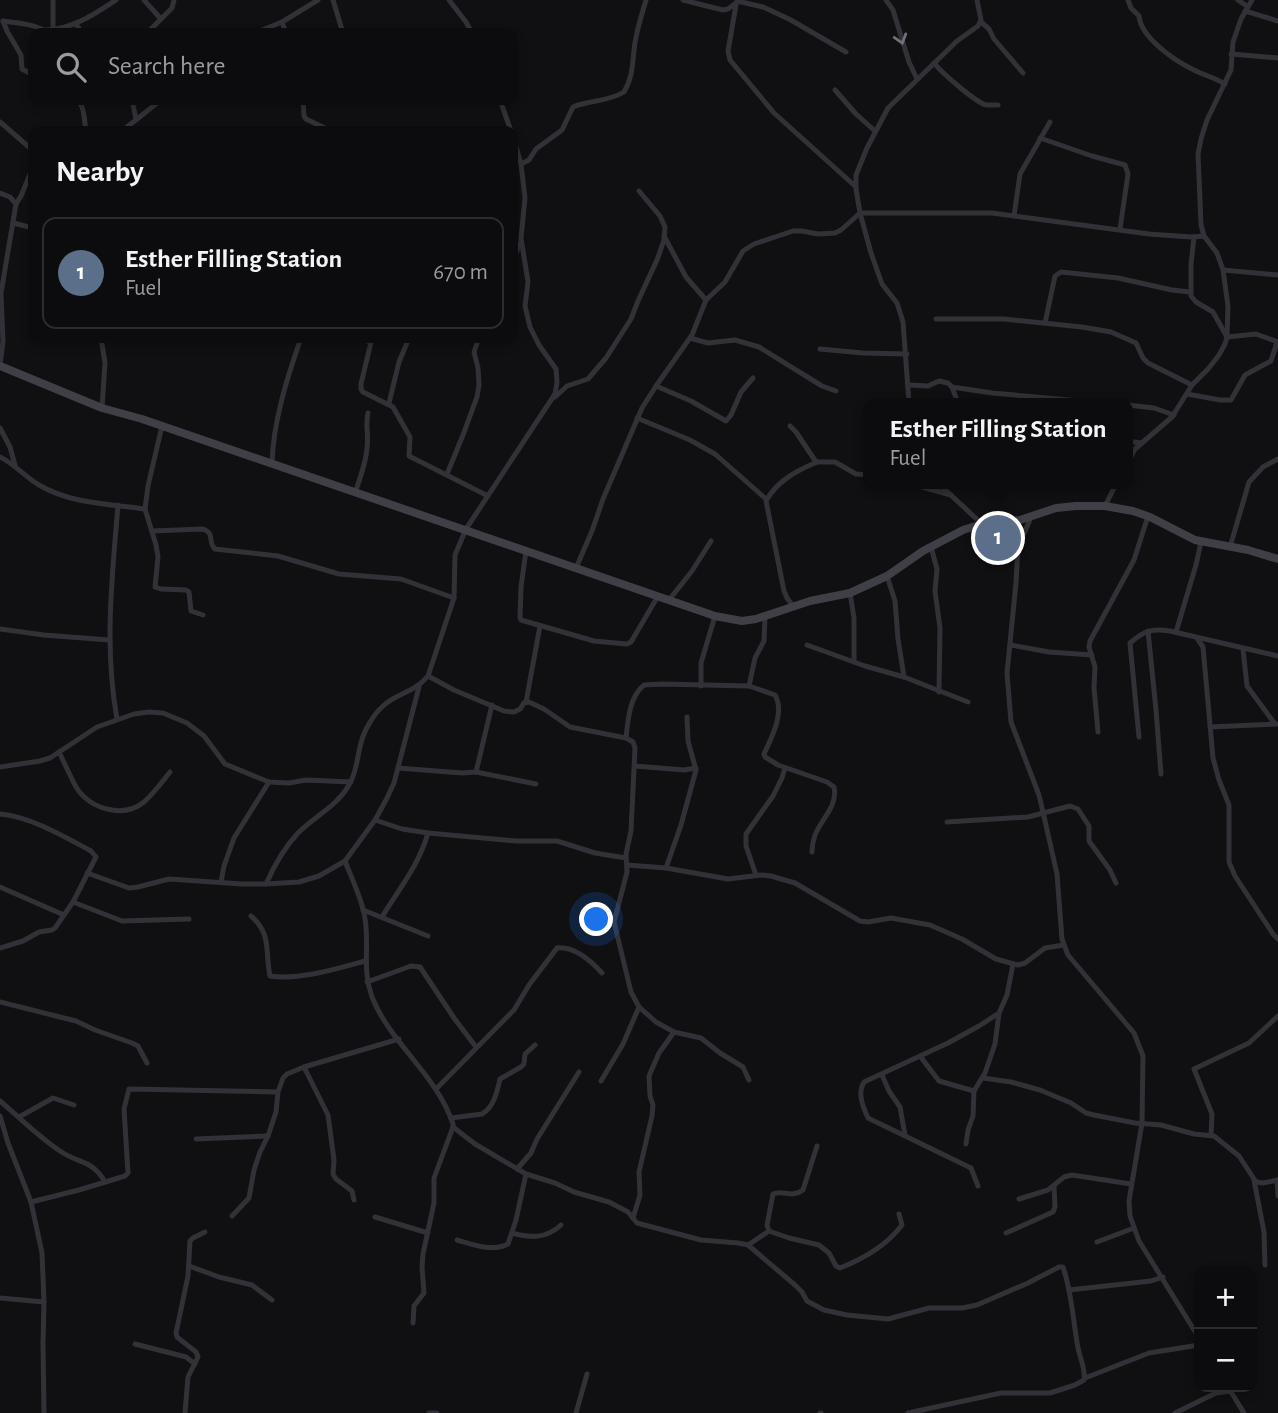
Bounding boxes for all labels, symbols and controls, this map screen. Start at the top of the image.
search box [28,28,518,105]
one-way arrow [893,33,908,45]
icon: search [52,48,90,86]
text: Search here [108,53,226,79]
text: Nearby [56,157,144,187]
text: Esther Filling Station [125,246,342,272]
text: 1 [77,261,85,284]
text: 670 m [433,261,488,284]
text: Fuel [125,277,162,300]
popup [863,398,1133,489]
text: Esther Filling Station [889,416,1107,442]
text: Fuel [889,447,926,470]
pin: 1 [975,512,1021,564]
your location [579,902,613,936]
map controls [1194,1266,1257,1392]
button: + [1194,1266,1257,1329]
button: − [1194,1329,1257,1392]

